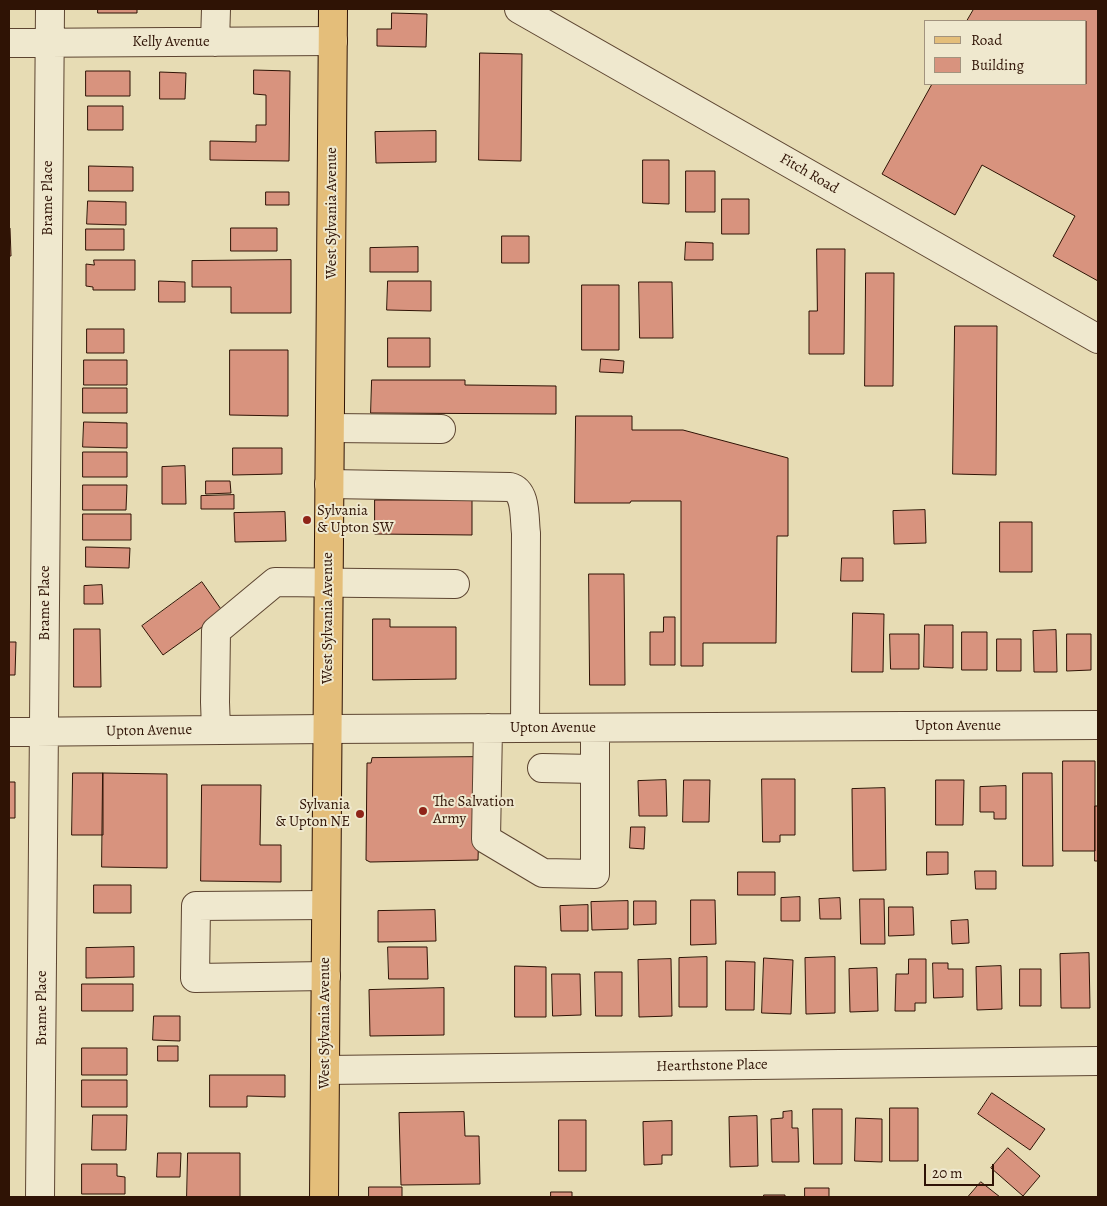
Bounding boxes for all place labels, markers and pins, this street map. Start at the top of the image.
place label: Sylvania & Upton SW [317,502,394,537]
marker: Sylvania & Upton SW [301,514,313,526]
place label: The Salvation Army [433,793,514,828]
place label: Sylvania & Upton NE [275,796,350,831]
marker: The Salvation Army [417,805,429,817]
marker: Sylvania & Upton NE [354,808,366,820]

